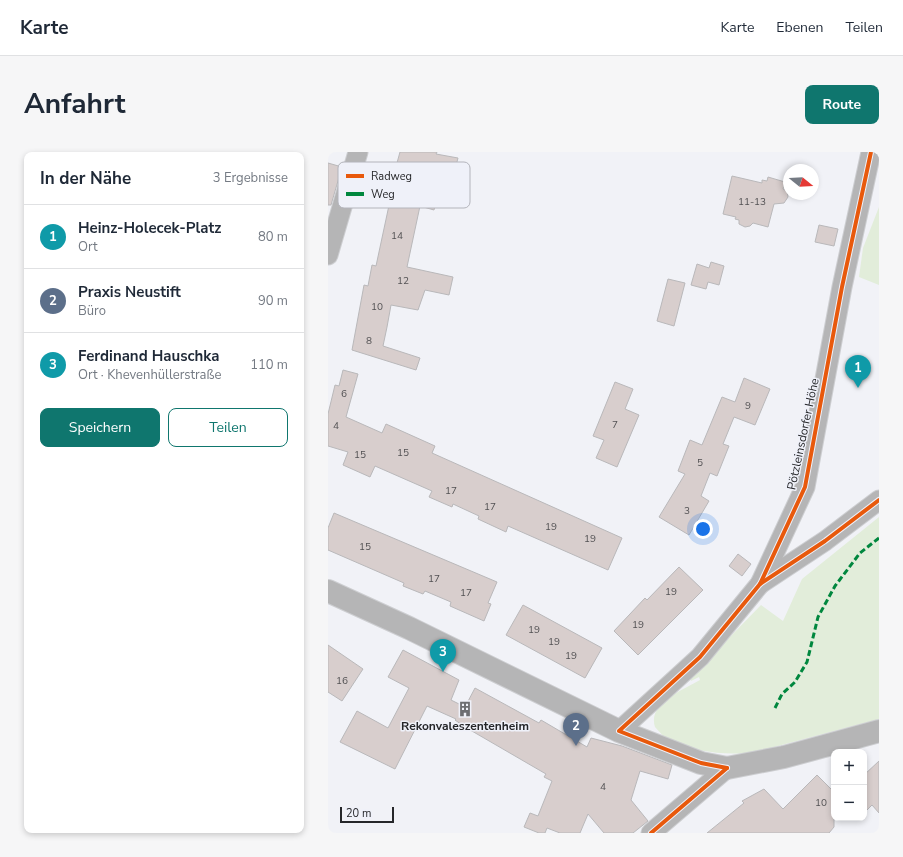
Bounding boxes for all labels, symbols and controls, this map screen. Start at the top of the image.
text: Karte [20,15,69,41]
text: Karte [721,18,754,37]
text: Ebenen [776,18,823,37]
text: Teilen [845,18,883,37]
text: Anfahrt [24,85,125,123]
button: Route [805,85,879,124]
legend [338,162,470,208]
north arrow [783,164,819,200]
text: In der Nähe [40,167,131,190]
text: 3 Ergebnisse [213,169,288,187]
text: Radweg [371,169,412,184]
text: Weg [371,187,395,202]
house number: 11-13 [738,195,766,209]
text: Heinz-Holecek-Platz [78,218,221,238]
text: 1 [49,228,57,246]
text: 80 m [258,228,288,246]
house number: 14 [391,229,403,243]
text: Ort [78,238,98,256]
house number: 12 [397,274,409,288]
text: Praxis Neustift [78,282,181,302]
text: 2 [49,292,57,310]
text: 90 m [258,292,288,310]
house number: 10 [371,300,383,314]
text: Büro [78,302,106,320]
house number: 8 [366,334,372,348]
text: Ferdinand Hauschka [78,346,220,366]
pin: 1 [845,355,871,388]
text: 3 [49,356,57,374]
text: 110 m [250,356,288,374]
text: Ort · Khevenhüllerstraße [78,366,221,384]
street label: Pötzleinsdorfer Höhe [783,377,823,491]
house number: 6 [341,387,347,401]
house number: 9 [745,399,751,413]
button: Speichern [40,408,160,447]
button: Teilen [168,408,288,447]
house number: 7 [612,418,618,432]
house number: 4 [333,419,339,433]
house number: 15 [397,446,409,460]
house number: 15 [354,448,366,462]
house number: 5 [697,456,703,470]
house number: 17 [445,484,457,498]
house number: 17 [484,500,496,514]
house number: 3 [684,504,690,518]
your location [693,519,713,539]
house number: 19 [545,520,557,534]
house number: 19 [584,532,596,546]
house number: 15 [359,540,371,554]
house number: 17 [428,572,440,586]
house number: 19 [665,585,677,599]
house number: 17 [460,586,472,600]
house number: 19 [632,618,644,632]
house number: 19 [528,623,540,637]
house number: 19 [548,635,560,649]
pin: 3 [430,639,456,672]
house number: 19 [565,649,577,663]
house number: 16 [336,674,348,688]
building icon: Rekonvaleszentenheim [456,700,474,718]
pin: 2 [563,713,589,746]
place label: Rekonvaleszentenheim [401,718,529,734]
map controls [831,749,867,821]
button: + [831,749,867,785]
house number: 4 [600,780,606,794]
button: − [831,785,867,821]
house number: 10 [815,796,827,810]
scale bar [340,805,394,824]
text: 20 m [346,806,371,821]

